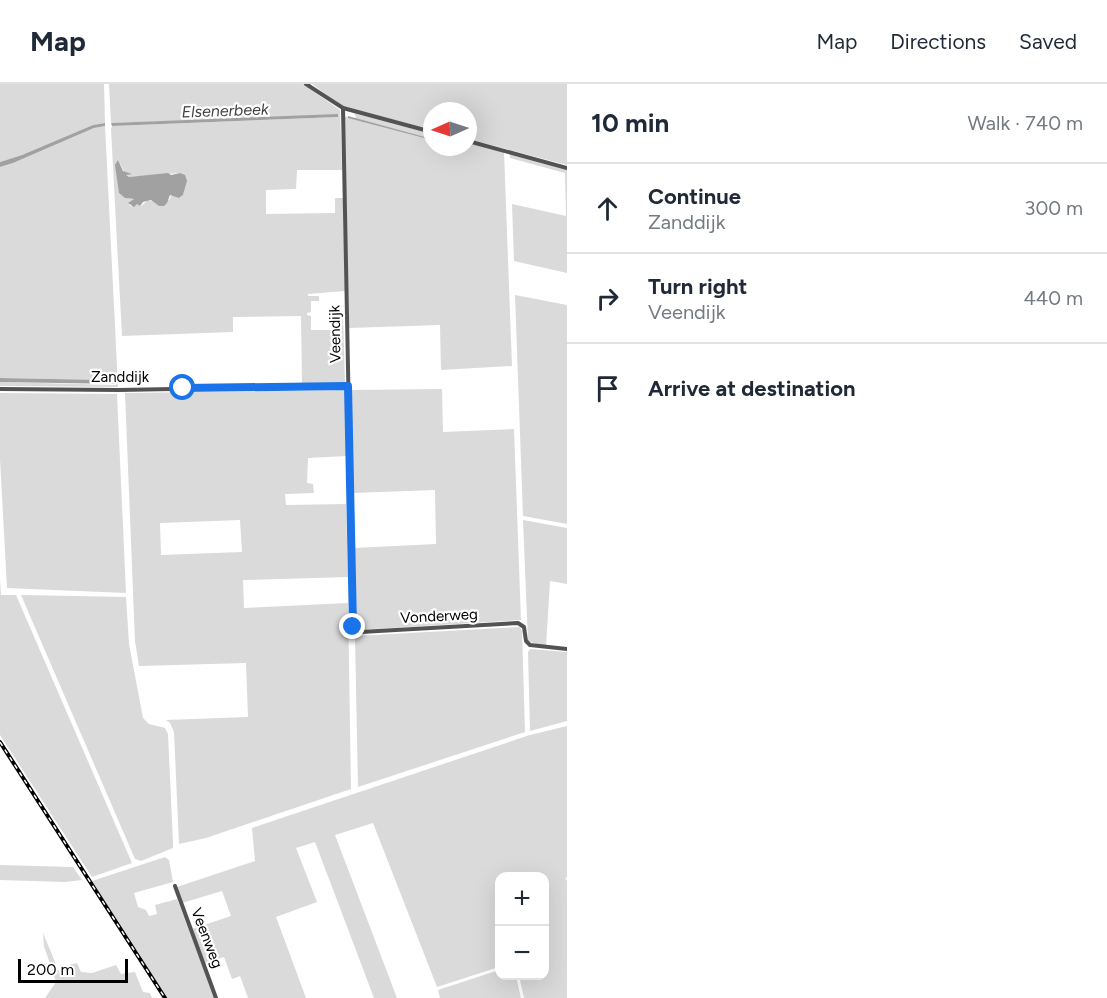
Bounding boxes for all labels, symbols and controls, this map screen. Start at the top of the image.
text: Map [30,24,86,58]
text: Map [816,29,857,54]
text: Directions [890,29,986,54]
text: Saved [1019,29,1077,54]
water label: Elsenerbeek [181,99,270,122]
north arrow [423,102,477,156]
text: 10 min [591,107,669,139]
text: Walk · 740 m [967,111,1083,135]
text: Continue [648,183,741,210]
icon: ahead [591,192,624,225]
text: 300 m [1025,196,1083,220]
text: Zanddijk [648,210,725,234]
text: Turn right [648,273,747,300]
icon: right [591,282,624,315]
text: 440 m [1023,286,1083,310]
text: Veendijk [648,300,726,324]
street label: Veendijk [325,304,345,363]
street label: Zanddijk [91,368,150,386]
icon: arrive [591,372,624,405]
route start [169,374,195,400]
text: Arrive at destination [648,375,856,402]
street label: Vonderweg [400,605,478,627]
route end [339,613,365,639]
map controls [495,872,549,980]
button: + [495,872,549,926]
street label: Veenweg [187,905,227,971]
button: − [495,926,549,980]
scale bar [18,956,128,984]
text: 200 m [27,960,74,979]

